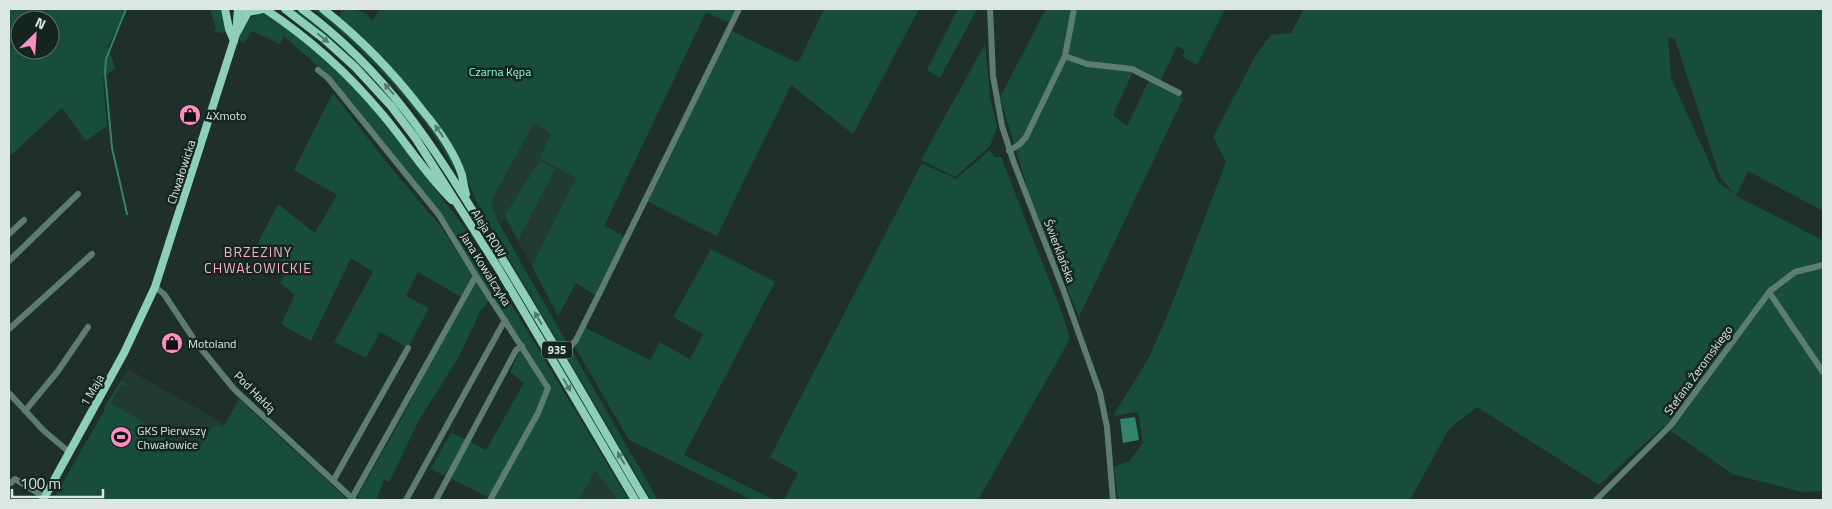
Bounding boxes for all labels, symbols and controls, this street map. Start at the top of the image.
north arrow [10,10,60,60]
text: N [32,11,50,34]
one-way arrow [317,33,330,44]
park label: Czarna Kępa [469,62,531,81]
one-way arrow [383,82,394,95]
shop icon: 4Xmoto [178,103,202,127]
place label: 4Xmoto [206,106,246,125]
one-way arrow [434,125,444,138]
street label: Chwałowicka [162,137,200,207]
street label: Aleja ROW [467,205,511,261]
street label: Świerklańska [1039,216,1081,286]
street label: Jana Kowalczyka [456,229,516,309]
district label: BRZEZINY CHWAŁOWICKIE [204,241,312,278]
one-way arrow [534,312,543,325]
street label: Stefana Żeromskiego [1659,321,1737,419]
shop icon: Motoland [160,331,184,355]
place label: Motoland [188,334,236,353]
road number: 935 [542,342,572,358]
street label: Pod Hałdą [230,367,280,417]
street label: 1 Maja [75,370,109,410]
one-way arrow [562,379,571,392]
place label: GKS Pierwszy Chwałowice [137,421,206,454]
sports icon: GKS Pierwszy Chwałowice [109,425,133,449]
one-way arrow [616,452,625,465]
scale bar [12,466,104,498]
text: 100 m [20,472,61,495]

